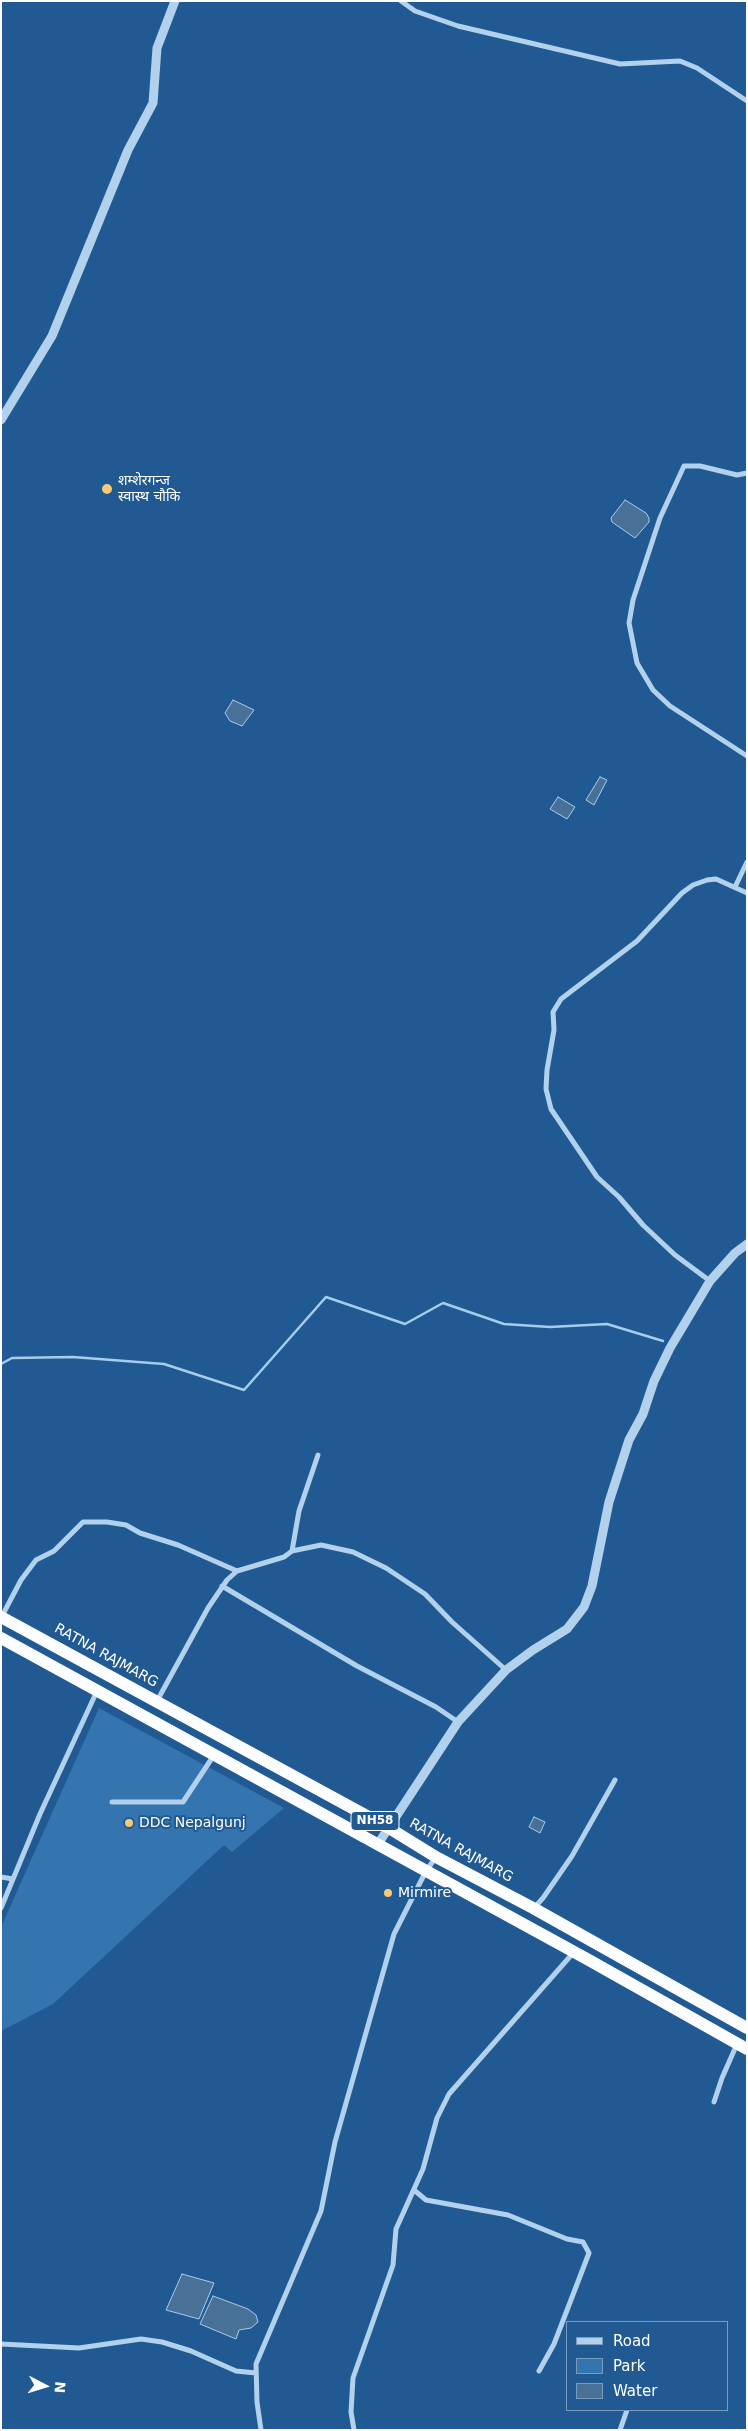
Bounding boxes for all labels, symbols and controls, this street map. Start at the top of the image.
place label: शम्शेरगन्ज स्वास्थ चौकि [118,473,180,506]
marker: शम्शेरगन्ज स्वास्थ चौकि [100,482,114,496]
street label: RATNA RAJMARG [51,1621,161,1691]
road number: NH58 [351,1812,399,1830]
place label: DDC Nepalgunj [139,1815,246,1831]
street label: RATNA RAJMARG [406,1816,516,1886]
marker: DDC Nepalgunj [123,1817,135,1829]
place label: Mirmire [398,1885,451,1901]
marker: Mirmire [382,1887,394,1899]
legend [566,2321,728,2411]
text: Road [613,2332,651,2350]
text: Park [613,2357,645,2375]
north arrow [20,2361,70,2411]
text: N [51,2381,68,2394]
text: Water [613,2382,657,2400]

